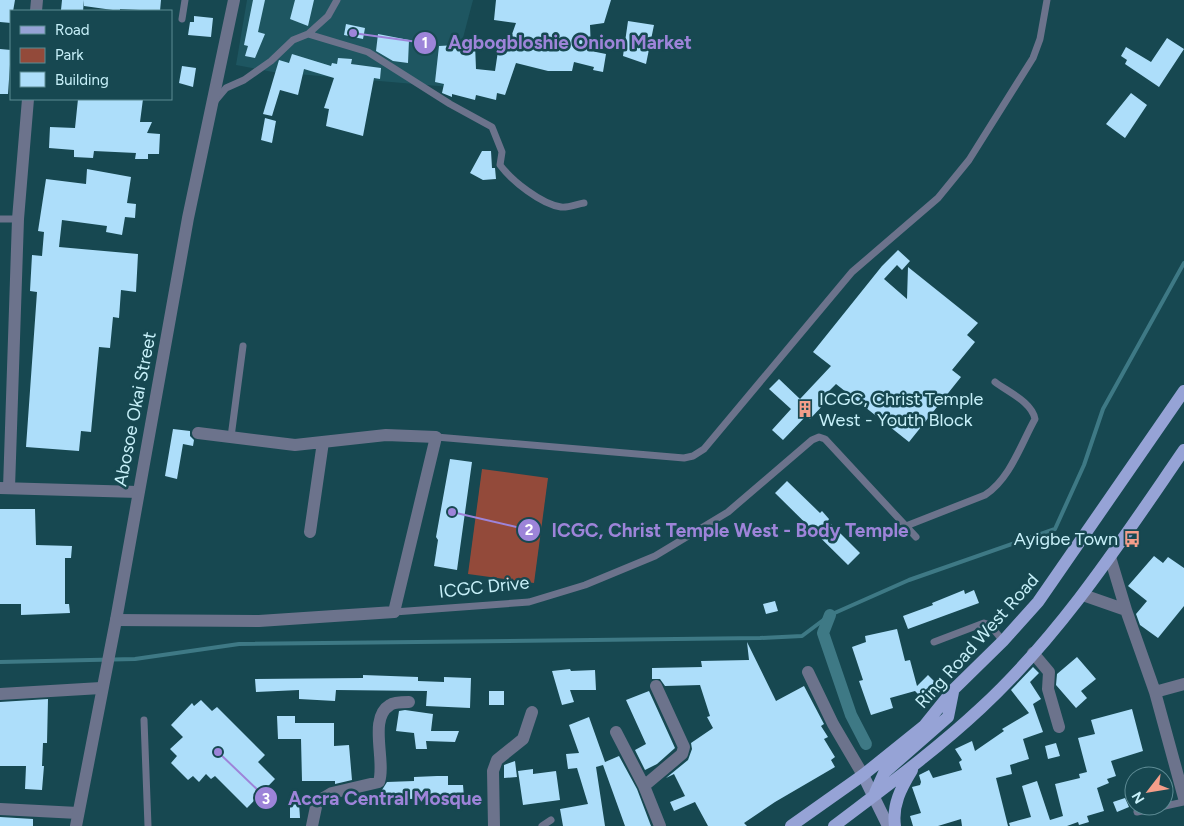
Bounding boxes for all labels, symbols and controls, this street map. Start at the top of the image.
legend [10,10,172,100]
text: Road [55,21,90,39]
callout: Agbogbloshie Onion Market [413,26,702,60]
text: Agbogbloshie Onion Market [448,31,692,54]
text: 1 [422,34,428,52]
text: Park [55,46,84,64]
text: Building [55,71,109,89]
street label: Abosoe Okai Street [109,330,161,488]
place label: ICGC, Christ Temple West - Youth Block [819,388,984,431]
building icon: ICGC, Christ Temple West - Youth Block [795,399,815,419]
callout: ICGC, Christ Temple West - Body Temple [516,513,918,547]
text: ICGC, Christ Temple West - Body Temple [551,519,909,542]
text: 2 [525,521,534,539]
place label: Ayigbe Town [1014,528,1118,550]
bus stop icon: Ayigbe Town [1122,529,1142,549]
street label: Ring Road West Road [911,569,1043,713]
street label: ICGC Drive [438,571,530,603]
north arrow [1124,766,1174,816]
callout: Accra Central Mosque [253,781,492,815]
text: Accra Central Mosque [288,787,482,810]
text: N [1128,788,1148,806]
text: 3 [262,790,270,808]

